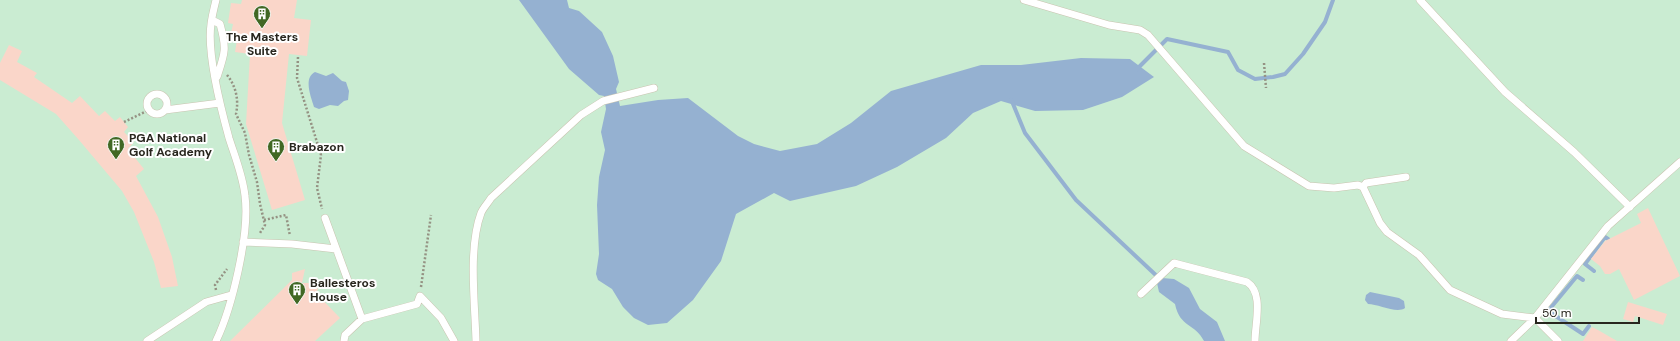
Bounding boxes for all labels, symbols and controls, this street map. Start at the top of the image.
building icon: The Masters Suite [252,4,272,29]
place label: The Masters Suite [226,29,298,59]
place label: PGA National Golf Academy [129,130,213,160]
building icon: PGA National Golf Academy [106,135,126,160]
building icon: Brabazon [266,137,286,162]
place label: Brabazon [289,139,344,155]
place label: Ballesteros House [310,275,375,305]
building icon: Ballesteros House [287,280,307,305]
scale bar [1536,299,1639,325]
text: 50 m [1542,305,1571,321]

